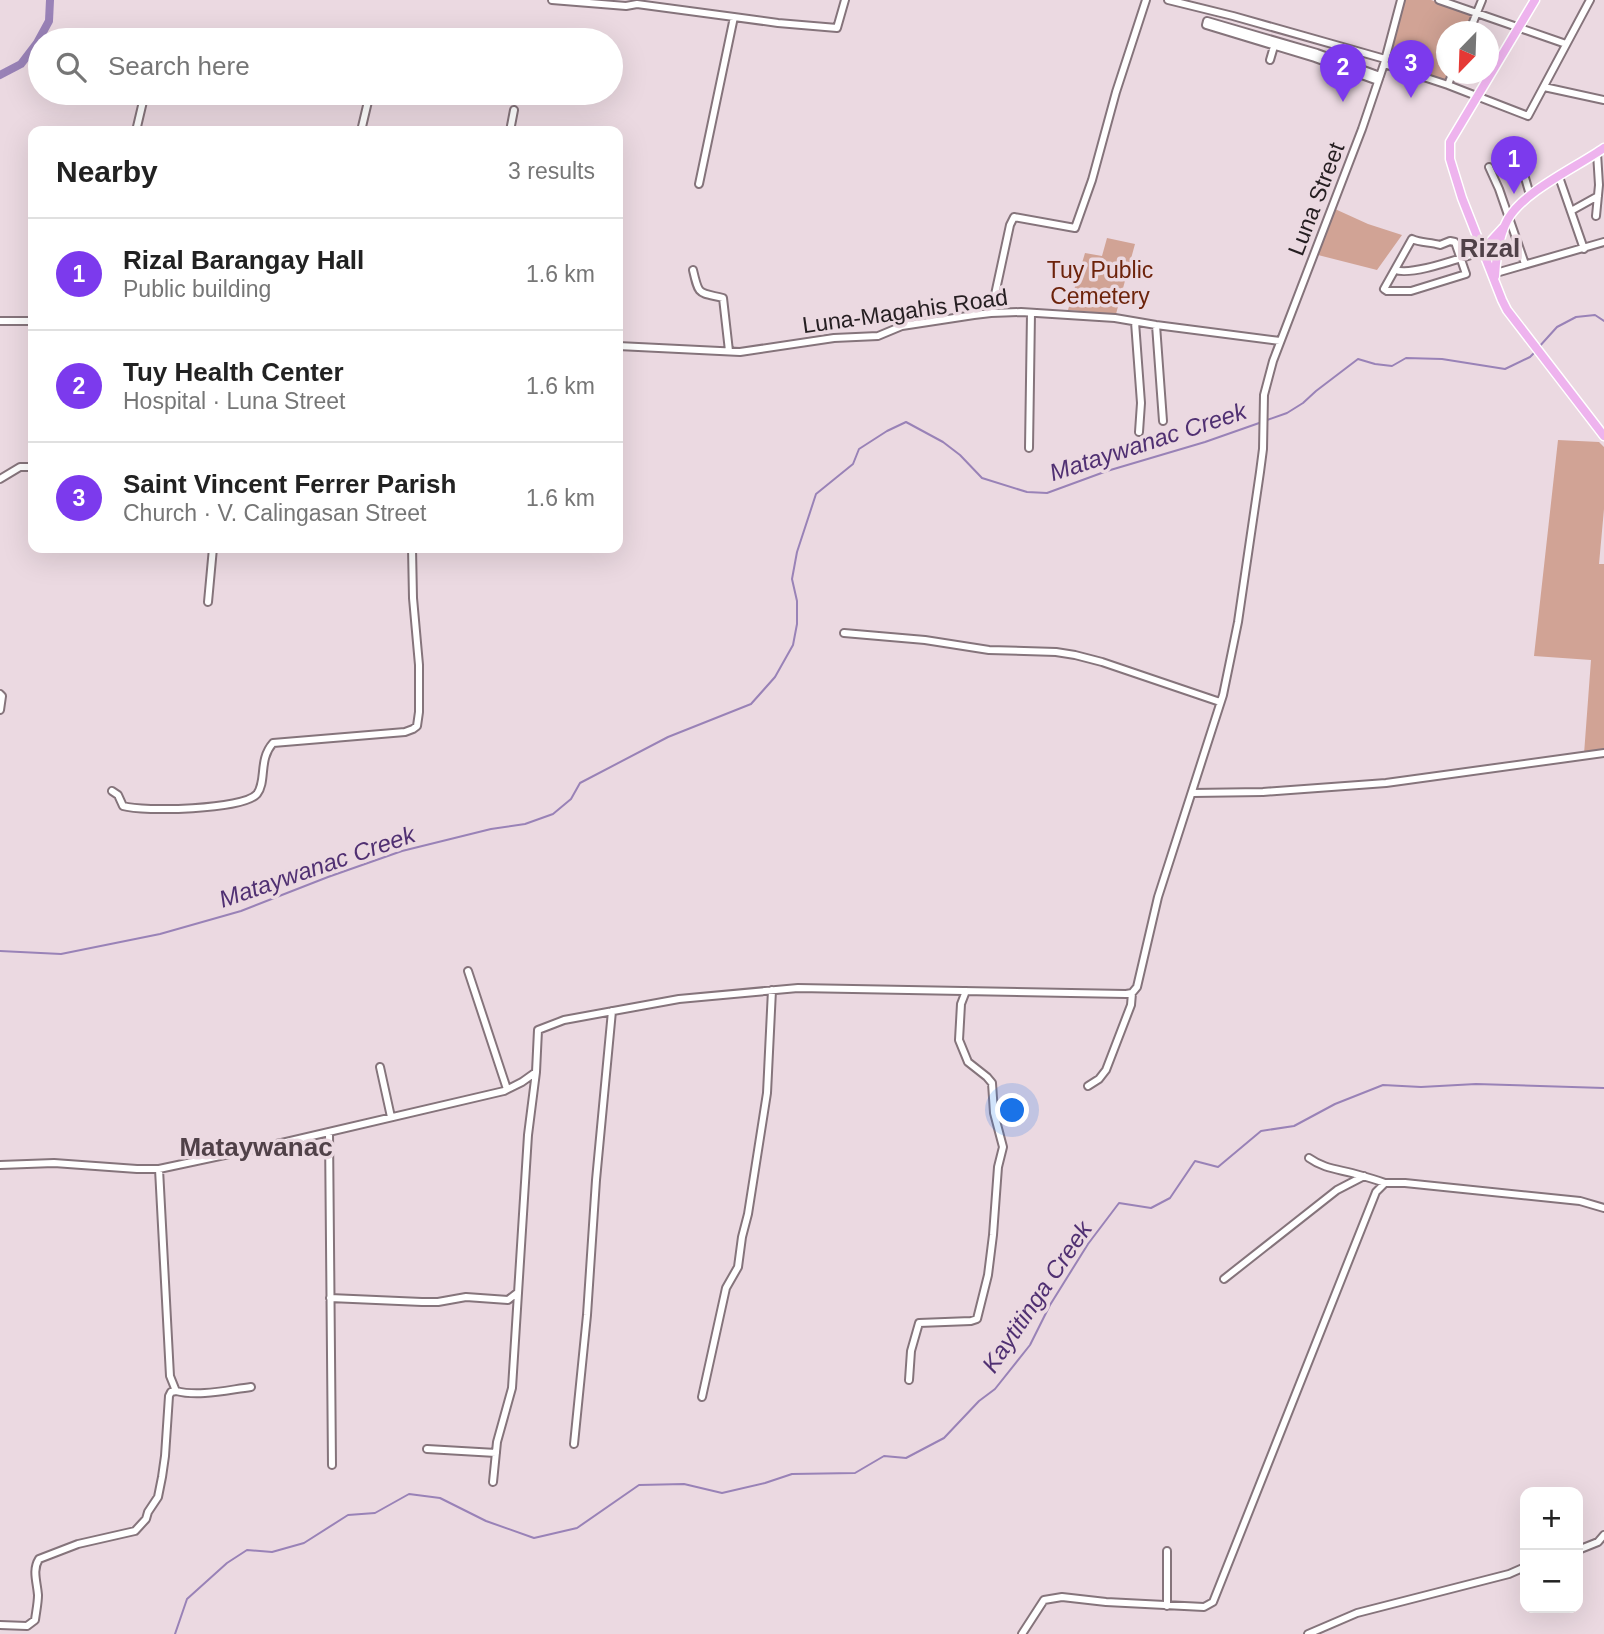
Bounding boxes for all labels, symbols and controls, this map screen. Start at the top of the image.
north arrow [1436,21,1499,84]
search box [28,28,623,105]
pin: 3 [1388,40,1434,98]
pin: 2 [1320,44,1366,102]
icon: search [52,48,90,86]
text: Search here [108,51,250,81]
pin: 1 [1491,136,1537,194]
street label: Luna Street [1283,138,1350,259]
text: Nearby [56,155,158,188]
text: 3 results [508,158,595,184]
district label: Rizal [1460,233,1520,263]
text: Rizal Barangay Hall [123,245,364,275]
park label: Tuy Public Cemetery [1047,257,1153,309]
text: 1 [73,261,85,287]
text: 1.6 km [526,261,595,287]
text: Public building [123,276,271,302]
street label: Luna-Magahis Road [801,284,1009,338]
text: Tuy Health Center [123,357,344,387]
text: 2 [73,373,85,399]
text: 1.6 km [526,373,595,399]
text: Hospital · Luna Street [123,388,345,414]
water label: Mataywanac Creek [1046,396,1252,486]
text: Saint Vincent Ferrer Parish [123,469,456,499]
text: 3 [73,485,85,511]
text: 1.6 km [526,485,595,511]
text: Church · V. Calingasan Street [123,500,426,526]
water label: Mataywanac Creek [215,820,420,913]
your location [995,1093,1029,1127]
district label: Mataywanac [179,1132,333,1162]
water label: Kaytitinga Creek [976,1215,1098,1377]
map controls [1520,1487,1583,1613]
button: + [1520,1487,1583,1550]
button: − [1520,1550,1583,1613]

